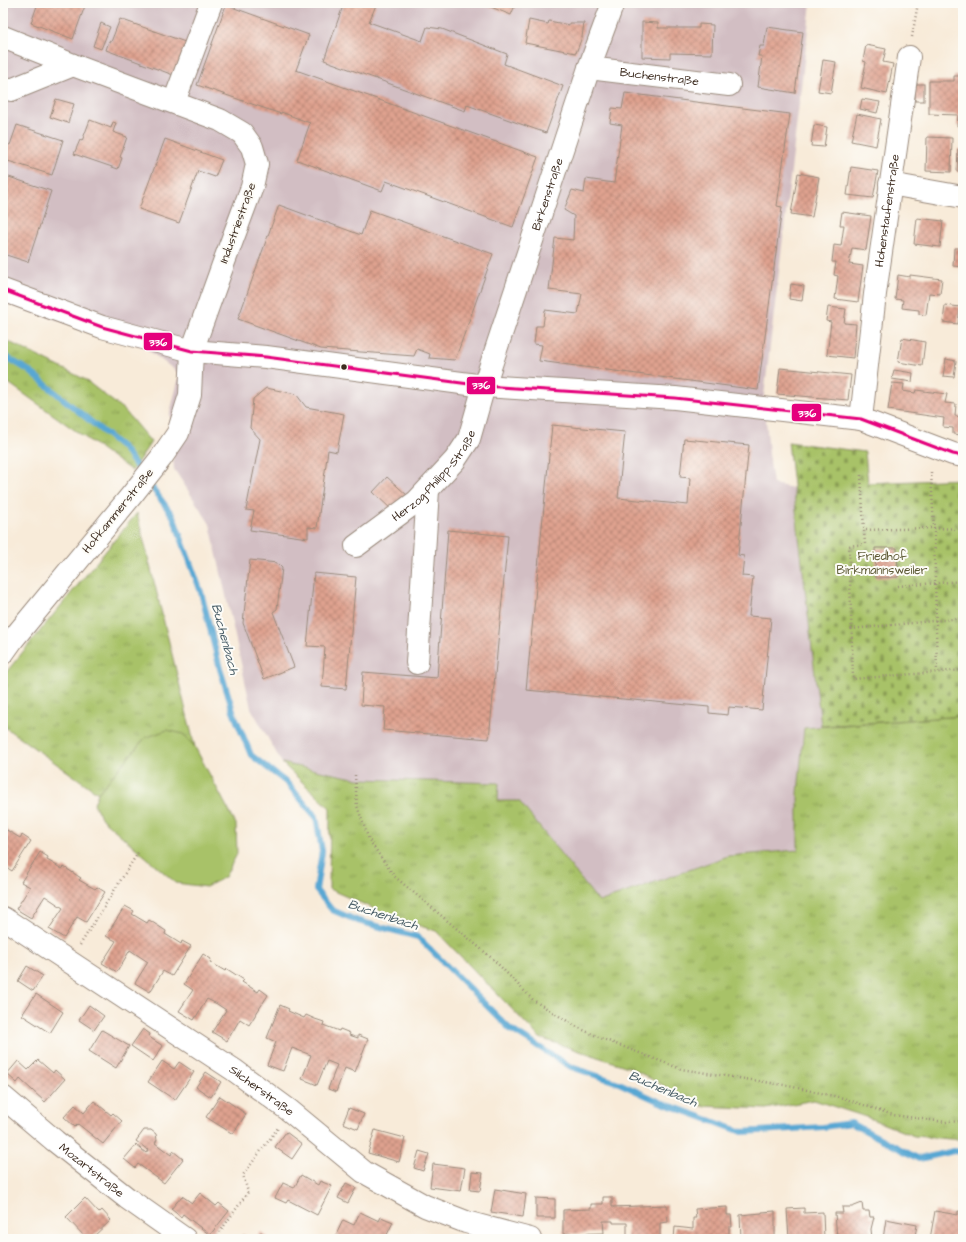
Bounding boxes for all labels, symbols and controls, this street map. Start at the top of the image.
street label: Buchenstraße [619,63,700,90]
street label: Hohenstaufenstraße [870,153,904,268]
street label: Birkenstraße [527,155,567,233]
street label: Industriestraße [216,180,261,266]
line badge: 336 [143,332,173,351]
text: 336 [148,335,167,350]
unlabelled marker [339,362,349,372]
line badge: 336 [466,376,496,395]
text: 336 [471,378,490,393]
line badge: 336 [791,403,822,422]
text: 336 [797,406,816,421]
street label: Herzog-Philipp-Straße [388,428,480,525]
street label: Hofkammerstraße [78,464,158,557]
park label: Friedhof Birkmannsweiler [837,548,928,579]
water label: Buchenbach [207,602,243,677]
water label: Buchenbach [346,895,421,935]
street label: Silcherstraße [226,1061,298,1120]
water label: Buchenbach [626,1067,700,1112]
street label: Mozartstraße [56,1139,128,1202]

